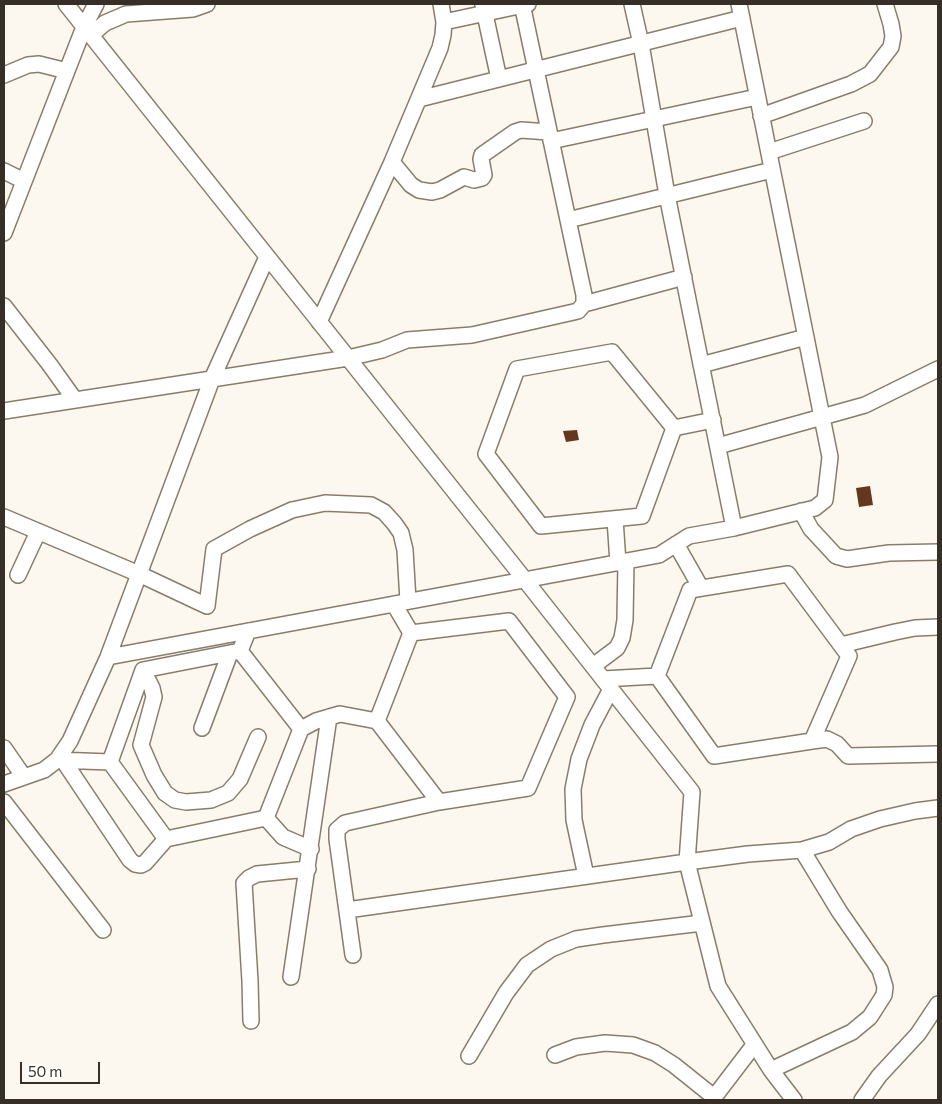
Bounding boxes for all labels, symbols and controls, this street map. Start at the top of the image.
scale bar [22,1052,102,1084]
text: 50 m [28,1062,62,1080]

